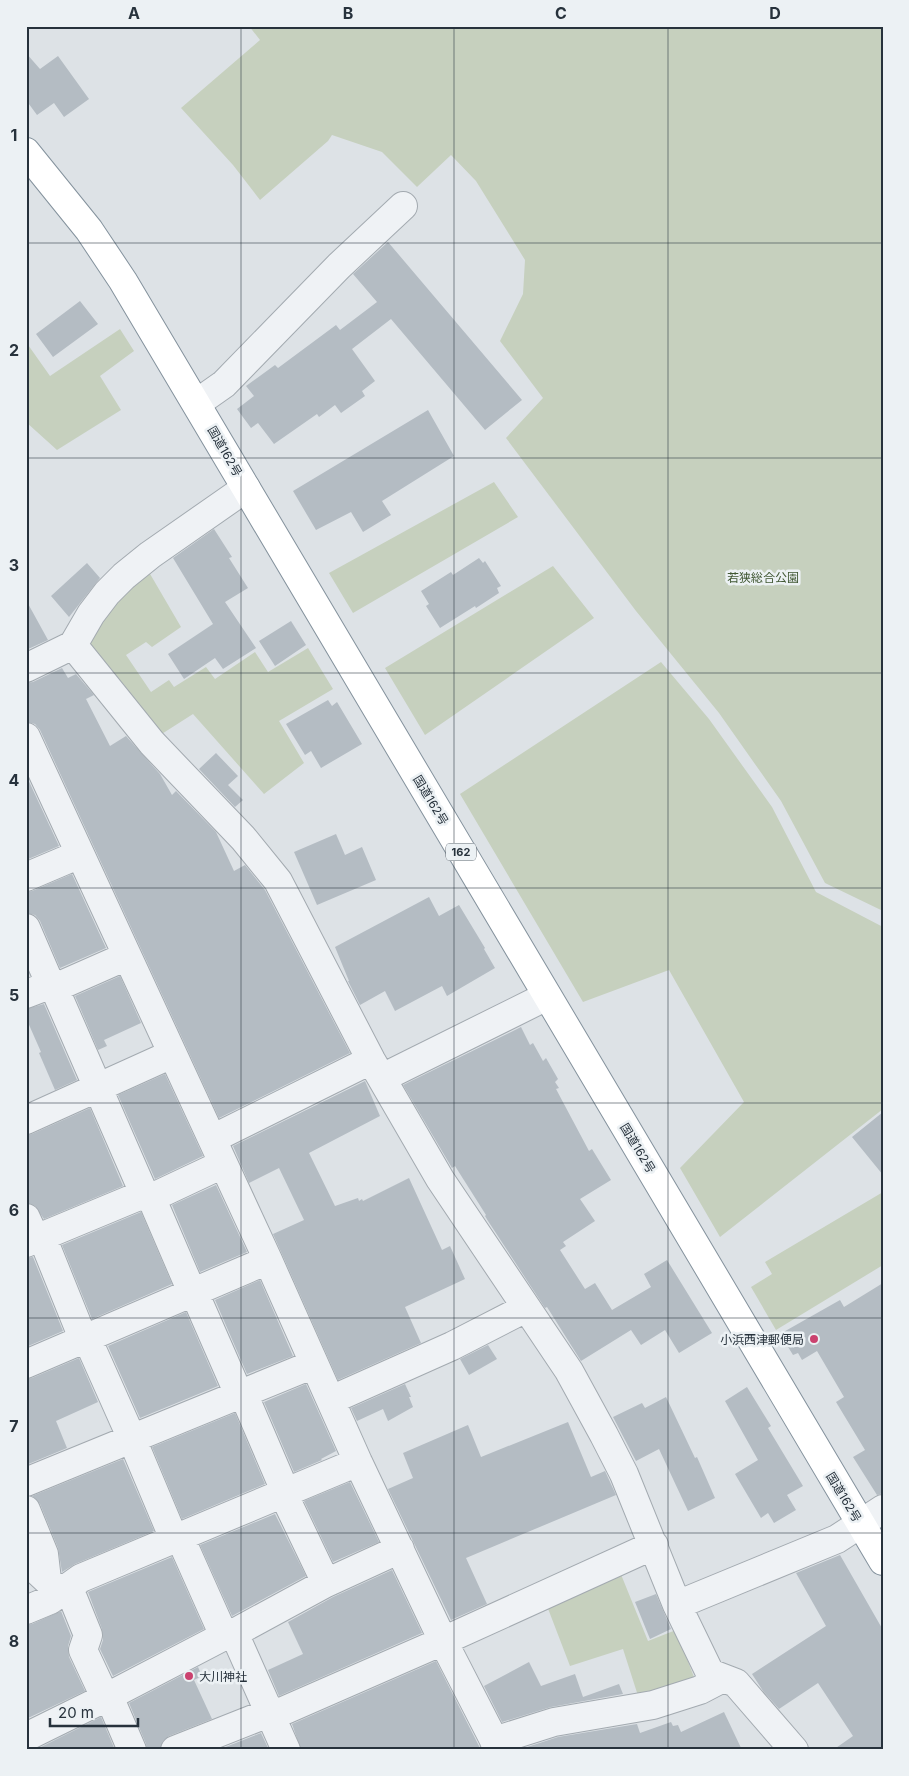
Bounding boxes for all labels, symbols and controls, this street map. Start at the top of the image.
text: A [128,3,140,23]
text: B [343,3,353,23]
text: C [555,3,567,23]
text: D [769,3,781,23]
text: 1 [11,125,17,145]
text: 2 [9,340,19,360]
street label: 国道162号 [205,423,245,479]
text: 3 [9,555,19,575]
park label: 若狭総合公園 [727,570,799,585]
text: 4 [9,770,20,790]
street label: 国道162号 [410,772,452,828]
road number: 162 [446,844,476,860]
text: 5 [9,985,19,1005]
street label: 国道162号 [617,1120,659,1176]
text: 6 [9,1200,19,1220]
place label: 小浜西津郵便局 [720,1332,804,1347]
marker: 小浜西津郵便局 [808,1333,820,1345]
text: 7 [9,1416,19,1436]
street label: 国道162号 [823,1469,865,1525]
text: 8 [9,1631,19,1651]
place label: 大川神社 [199,1669,247,1684]
marker: 大川神社 [183,1670,195,1682]
scale bar [50,1696,138,1728]
text: 20 m [58,1703,94,1722]

